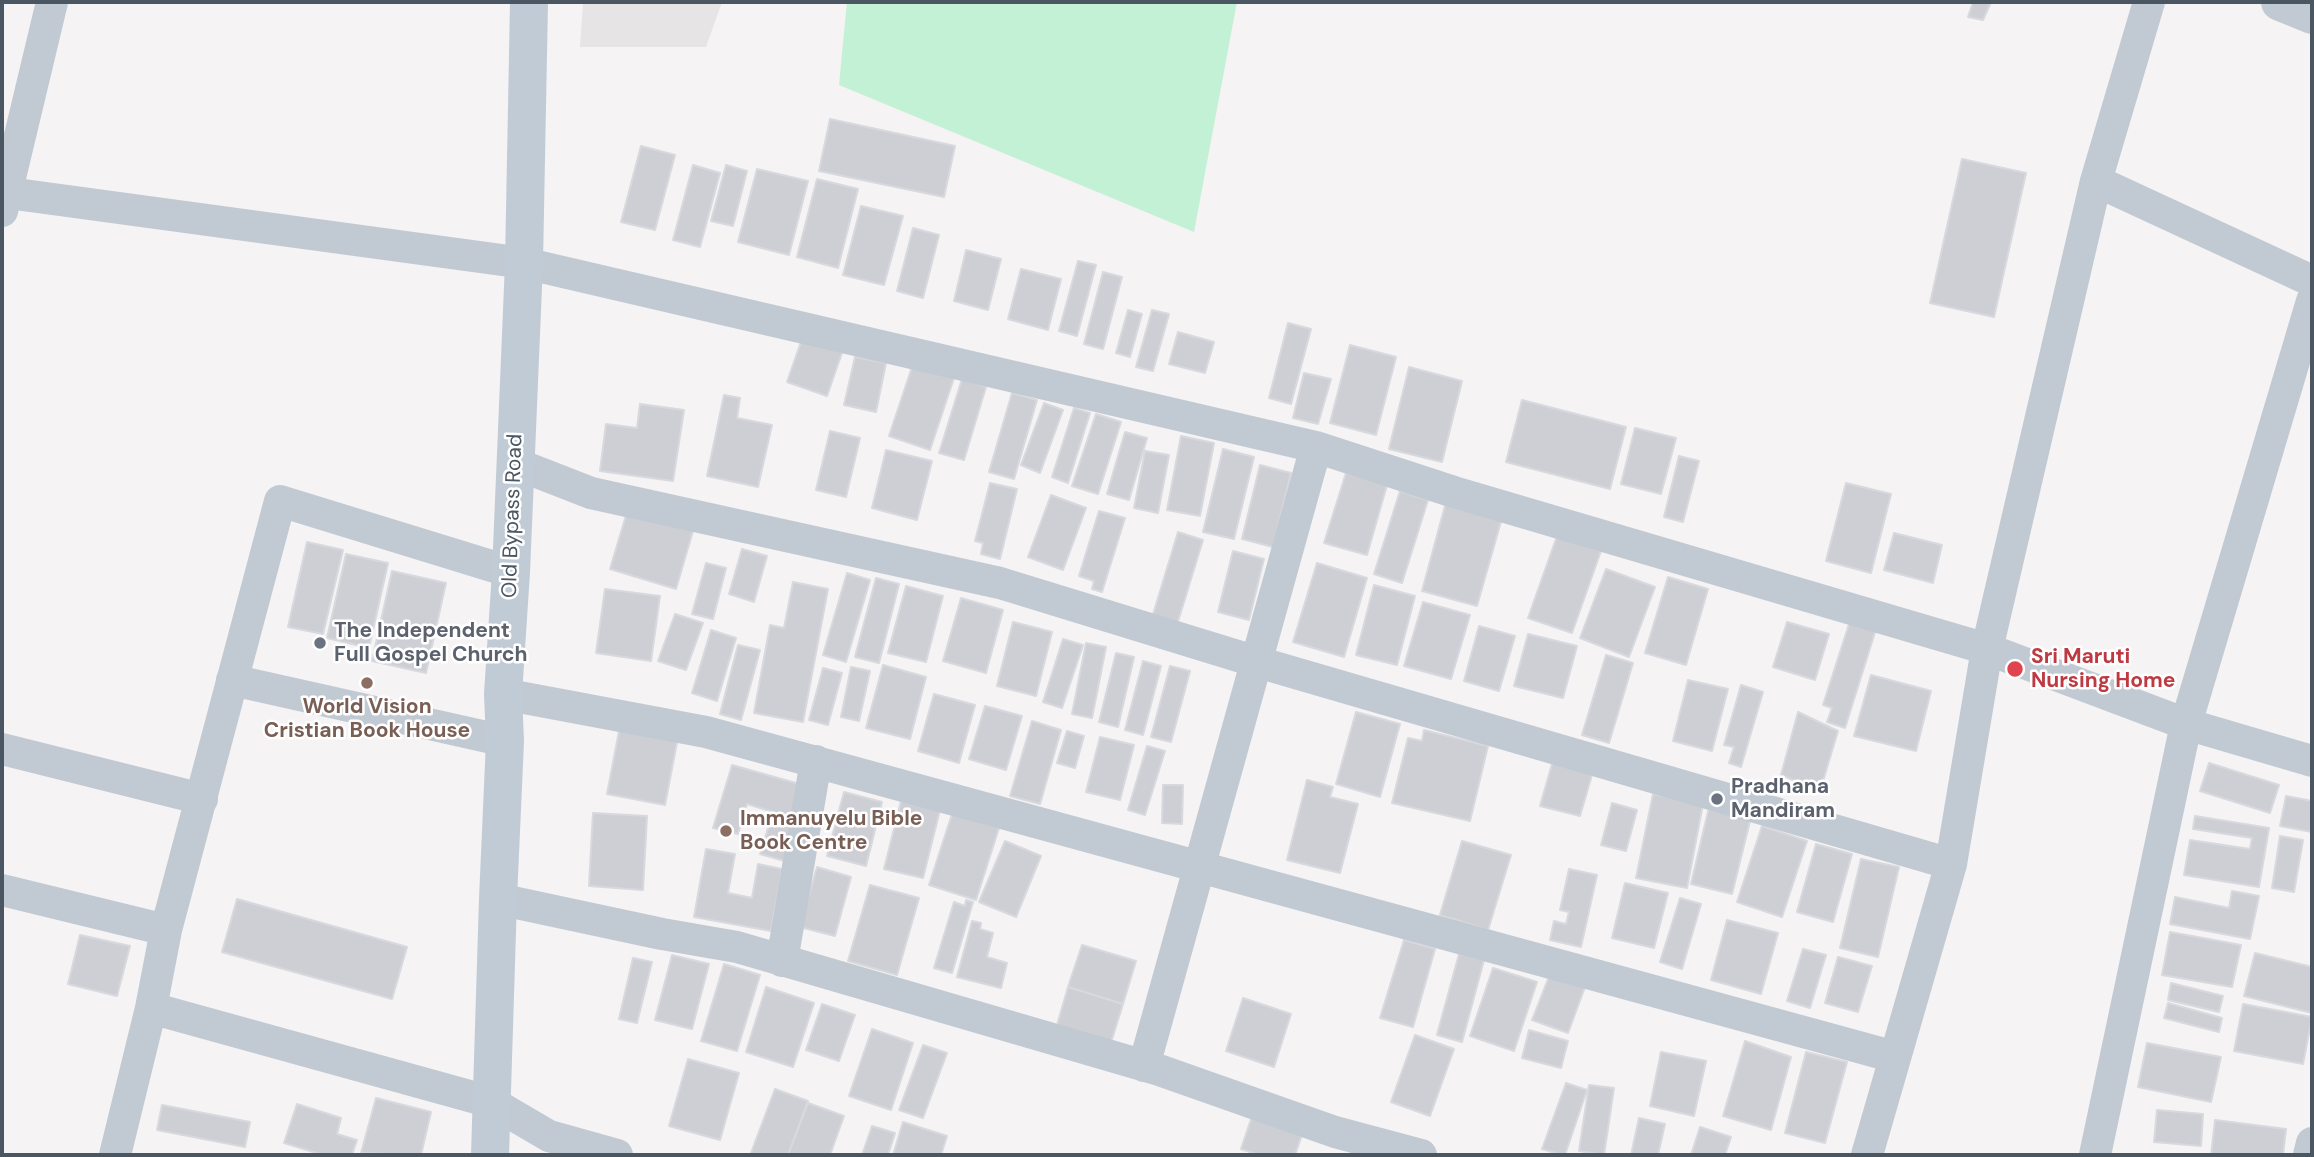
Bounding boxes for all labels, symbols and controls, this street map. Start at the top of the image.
street label: Old Bypass Road [498,434,528,598]
place label: The Independent Full Gospel Church [334,618,528,668]
marker: The Independent Full Gospel Church [312,635,328,651]
place label: Sri Maruti Nursing Home [2031,644,2175,694]
marker: Sri Maruti Nursing Home [2005,659,2025,679]
marker: World Vision Cristian Book House [359,675,375,691]
place label: World Vision Cristian Book House [264,694,470,744]
place label: Pradhana Mandiram [1731,774,1835,824]
marker: Pradhana Mandiram [1709,791,1725,807]
place label: Immanuyelu Bible Book Centre [740,806,922,856]
marker: Immanuyelu Bible Book Centre [718,823,734,839]

